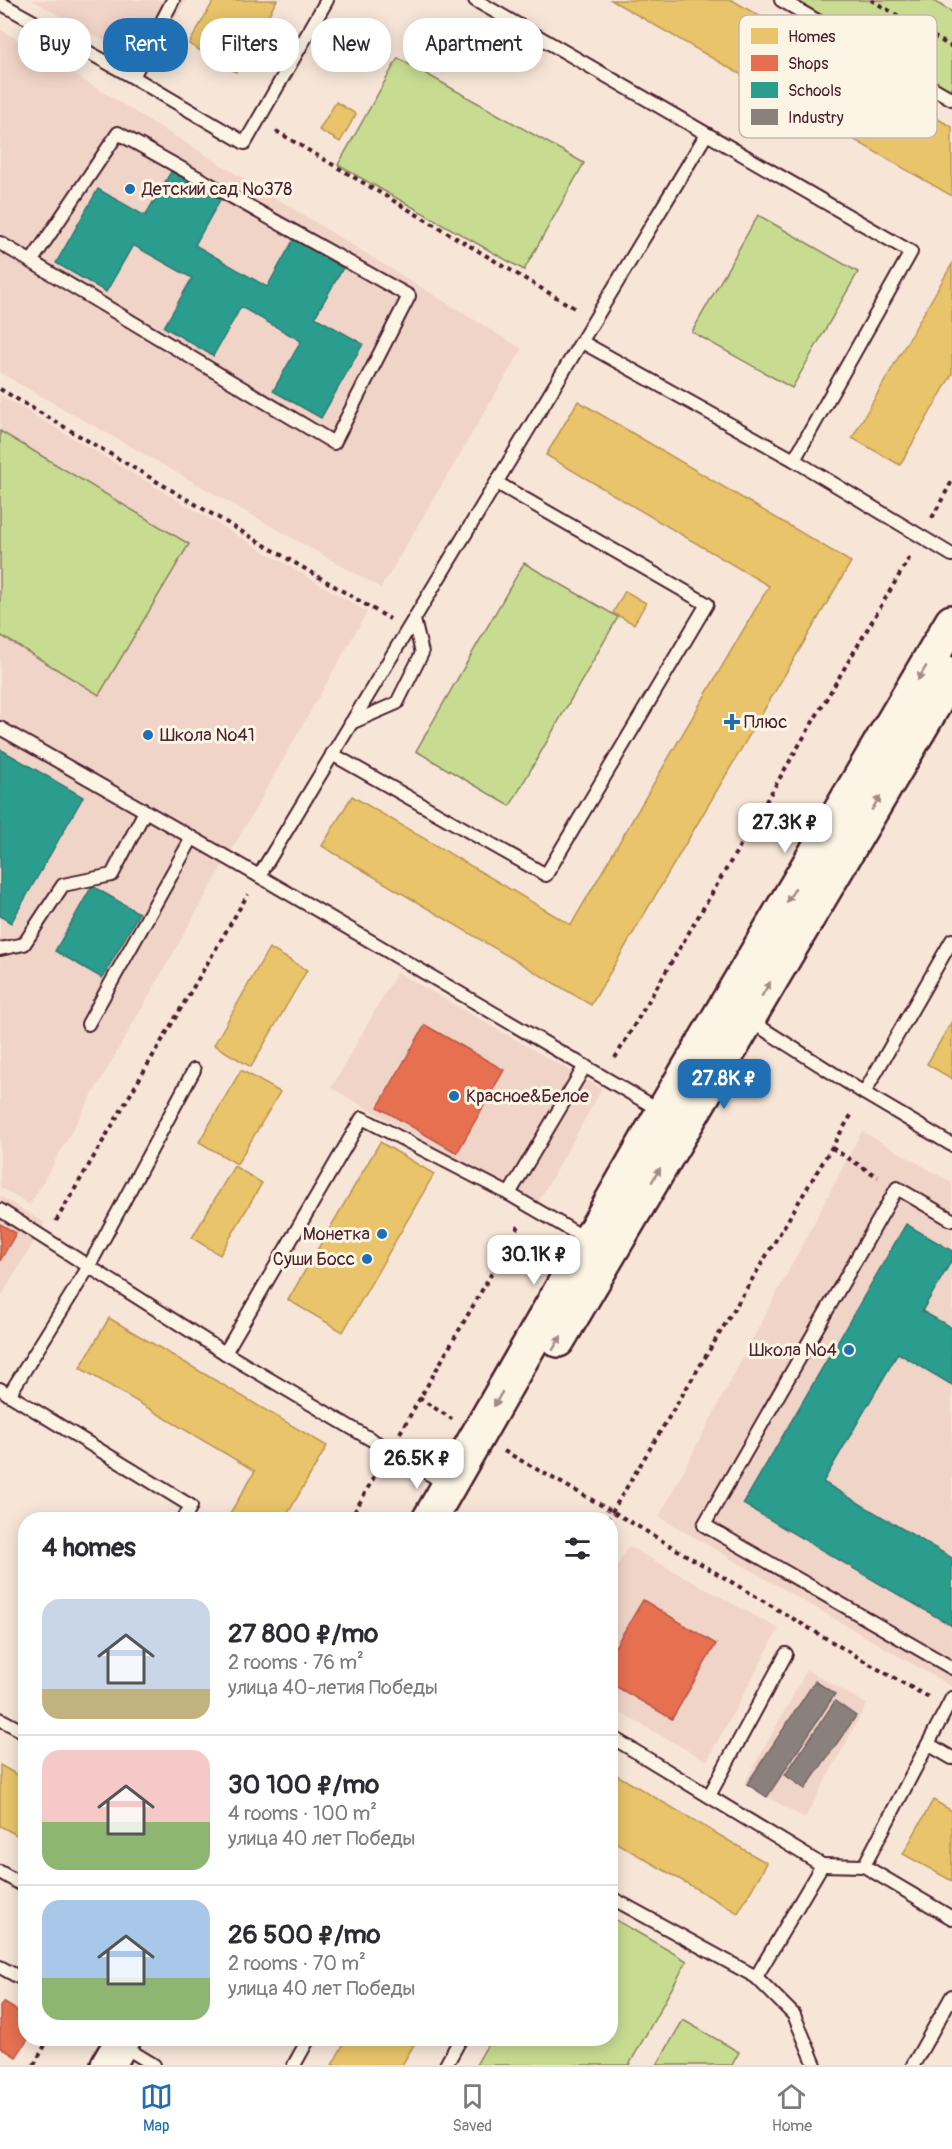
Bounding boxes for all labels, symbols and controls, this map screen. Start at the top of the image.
legend [739,15,937,138]
chip: Buy [18,18,91,72]
chip: Rent [103,18,188,72]
chip: Filters [200,18,299,72]
chip: New [311,18,391,72]
chip: Apartment [403,18,543,72]
text: Homes [788,27,836,47]
text: Shops [788,54,828,74]
text: Schools [788,81,841,101]
text: Industry [788,108,844,128]
place label: Детский сад №378 [141,178,292,201]
marker: Детский сад №378 [123,182,137,196]
one-way arrow [917,665,928,681]
place label: Плюс [744,711,787,734]
marker: Плюс [725,715,739,729]
place label: Школа №41 [160,724,255,747]
marker: Школа №41 [141,728,155,742]
one-way arrow [870,795,881,811]
pin: 27.3K ₽ [730,803,840,854]
text: 27.3K ₽ [752,810,818,835]
one-way arrow [786,887,796,904]
one-way arrow [760,981,771,997]
pin: 27.8K ₽ [669,1059,779,1110]
text: 27.8K ₽ [692,1066,756,1091]
place label: Красное&Белое [466,1085,589,1108]
marker: Красное&Белое [447,1089,461,1103]
one-way arrow [650,1167,661,1183]
place label: Монетка [303,1223,370,1246]
marker: Монетка [375,1227,389,1241]
pin: 30.1K ₽ [479,1235,589,1286]
text: 30.1K ₽ [501,1242,567,1267]
place label: Суши Босс [273,1248,355,1271]
marker: Суши Босс [360,1252,374,1266]
one-way arrow [551,1335,562,1351]
place label: Школа №4 [749,1339,838,1362]
marker: Школа №4 [842,1343,856,1357]
one-way arrow [493,1391,503,1408]
pin: 26.5K ₽ [362,1439,472,1490]
text: 26.5K ₽ [384,1446,450,1471]
text: 4 homes [42,1532,136,1564]
icon: filters [561,1532,594,1565]
text: 27 800 ₽/mo [228,1618,378,1650]
icon: home [90,1623,162,1695]
text: 2 rooms · 76 m² [228,1650,364,1675]
text: улица 40-летия Победы [228,1675,438,1700]
text: 30 100 ₽/mo [228,1769,379,1801]
icon: home [90,1774,162,1846]
text: 4 rooms · 100 m² [228,1801,377,1826]
text: улица 40 лет Победы [228,1826,415,1851]
text: 26 500 ₽/mo [228,1919,381,1951]
icon: home [90,1924,162,1996]
text: 2 rooms · 70 m² [228,1951,366,1976]
text: улица 40 лет Победы [228,1976,415,2001]
tab: Map [140,2080,173,2136]
tab: Saved [452,2080,492,2136]
tab: Home [772,2080,812,2136]

